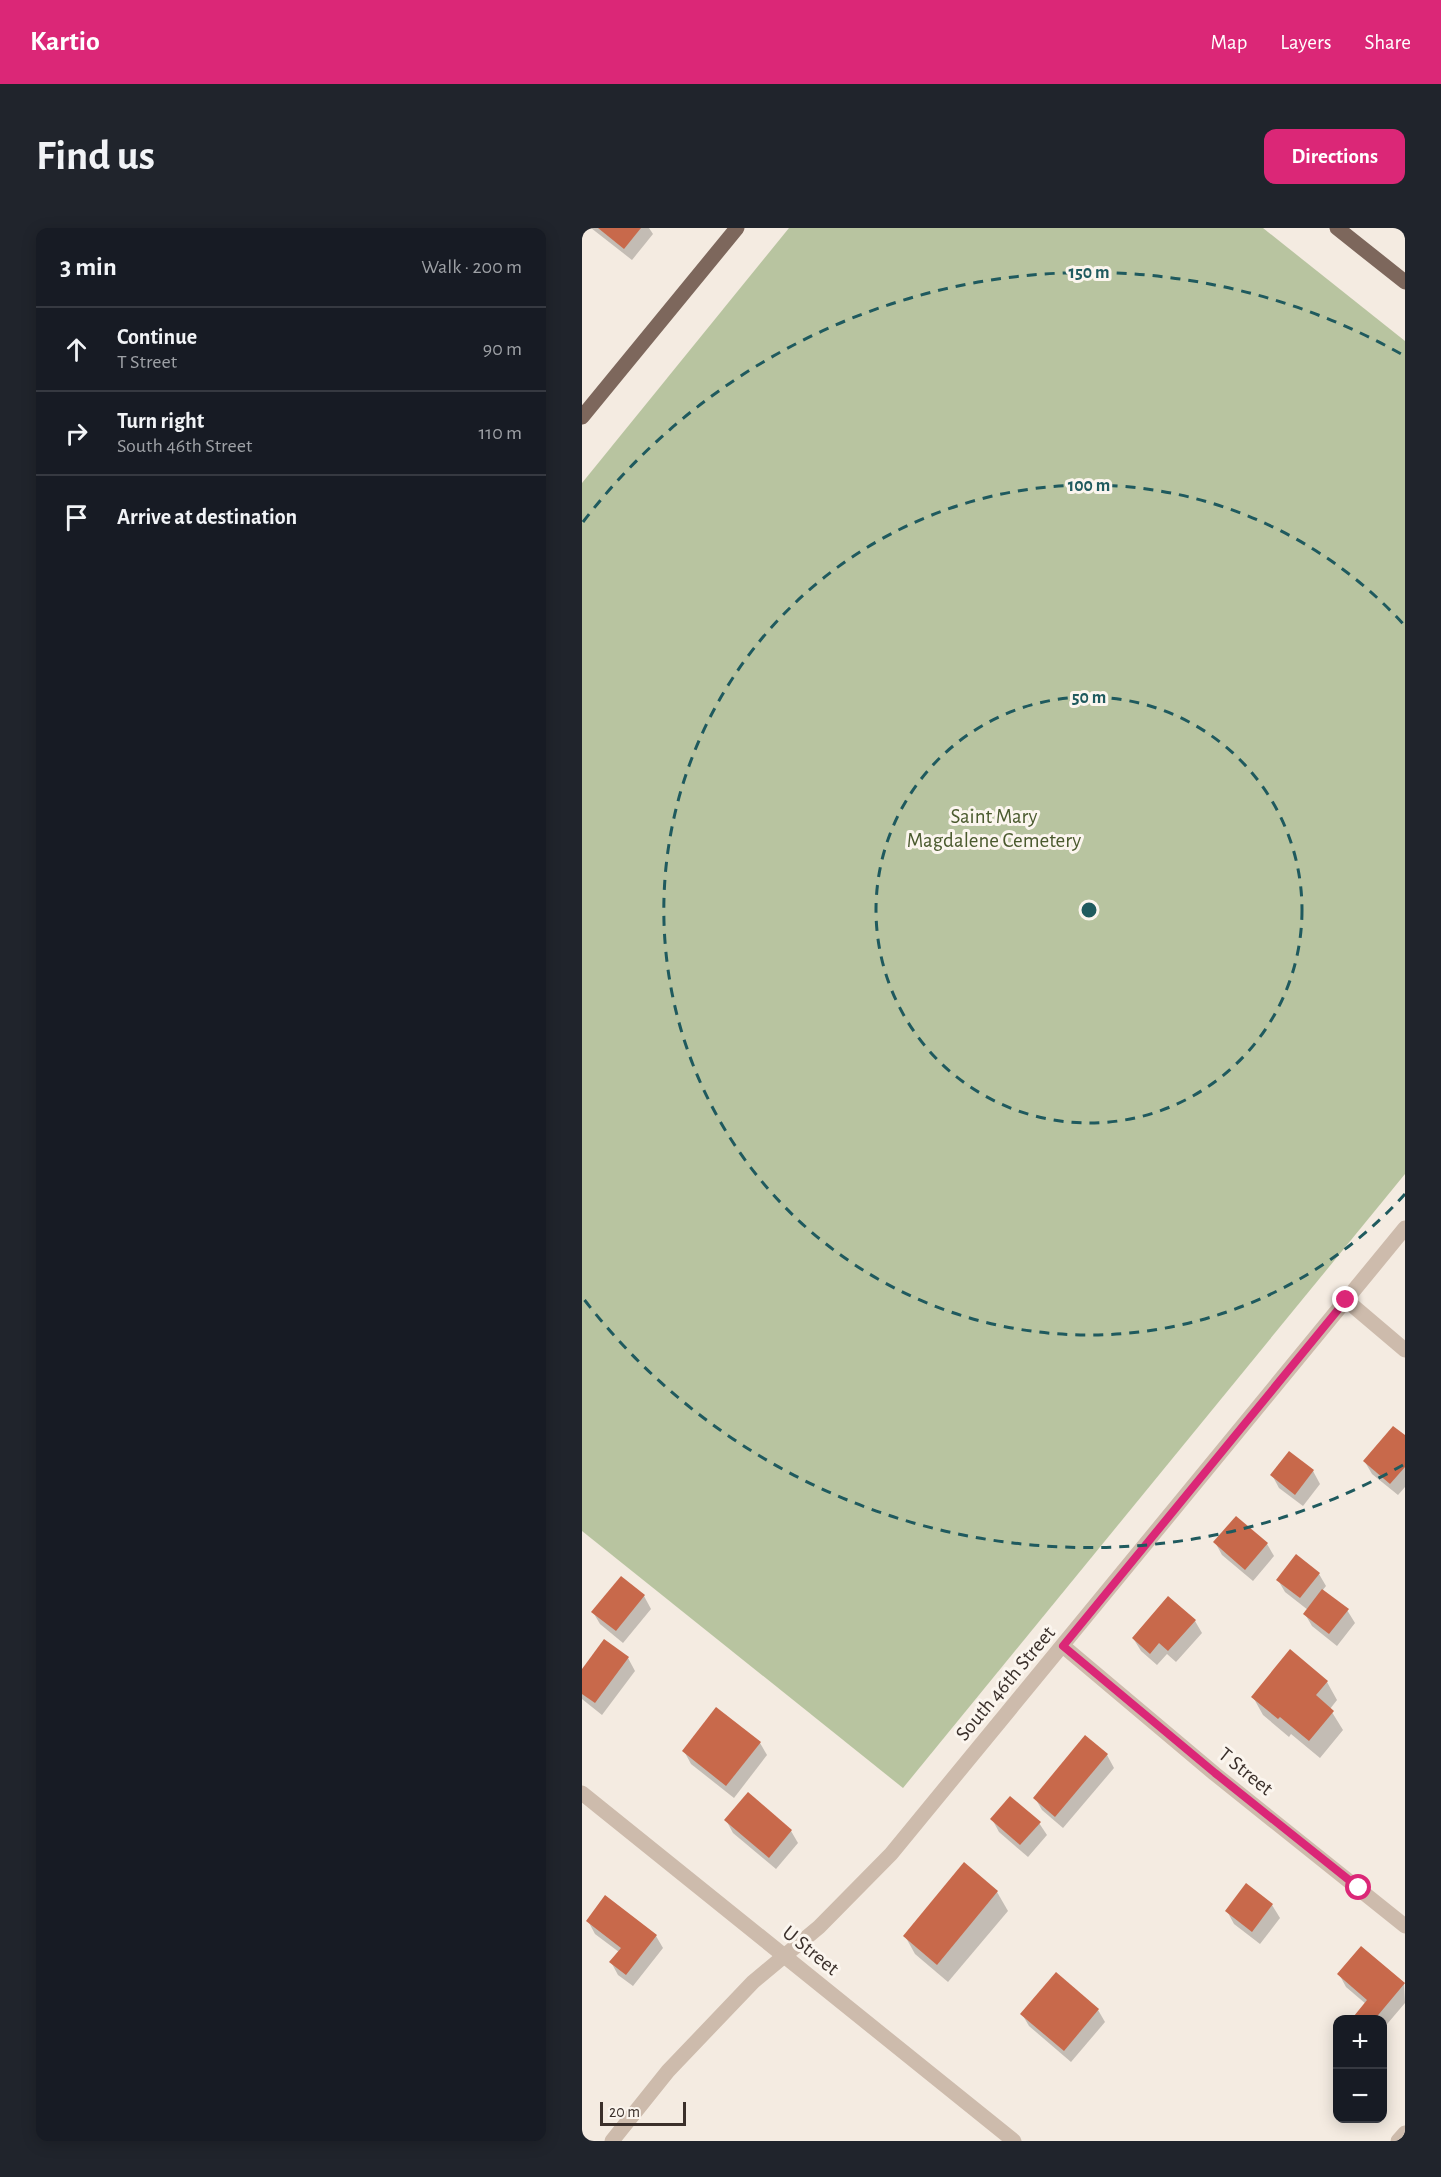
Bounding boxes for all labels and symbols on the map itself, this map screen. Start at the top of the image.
text: 150 m [1069,264,1109,282]
text: 100 m [1068,477,1110,495]
text: 50 m [1072,689,1106,707]
park label: Saint Mary Magdalene Cemetery [907,806,1081,851]
centre of rings [1079,900,1099,920]
route end [1332,1286,1358,1312]
street label: South 46th Street [952,1622,1059,1744]
street label: T Street [1215,1743,1277,1800]
route start [1345,1874,1371,1900]
street label: U Street [778,1921,843,1980]
scale bar [600,2099,686,2126]

